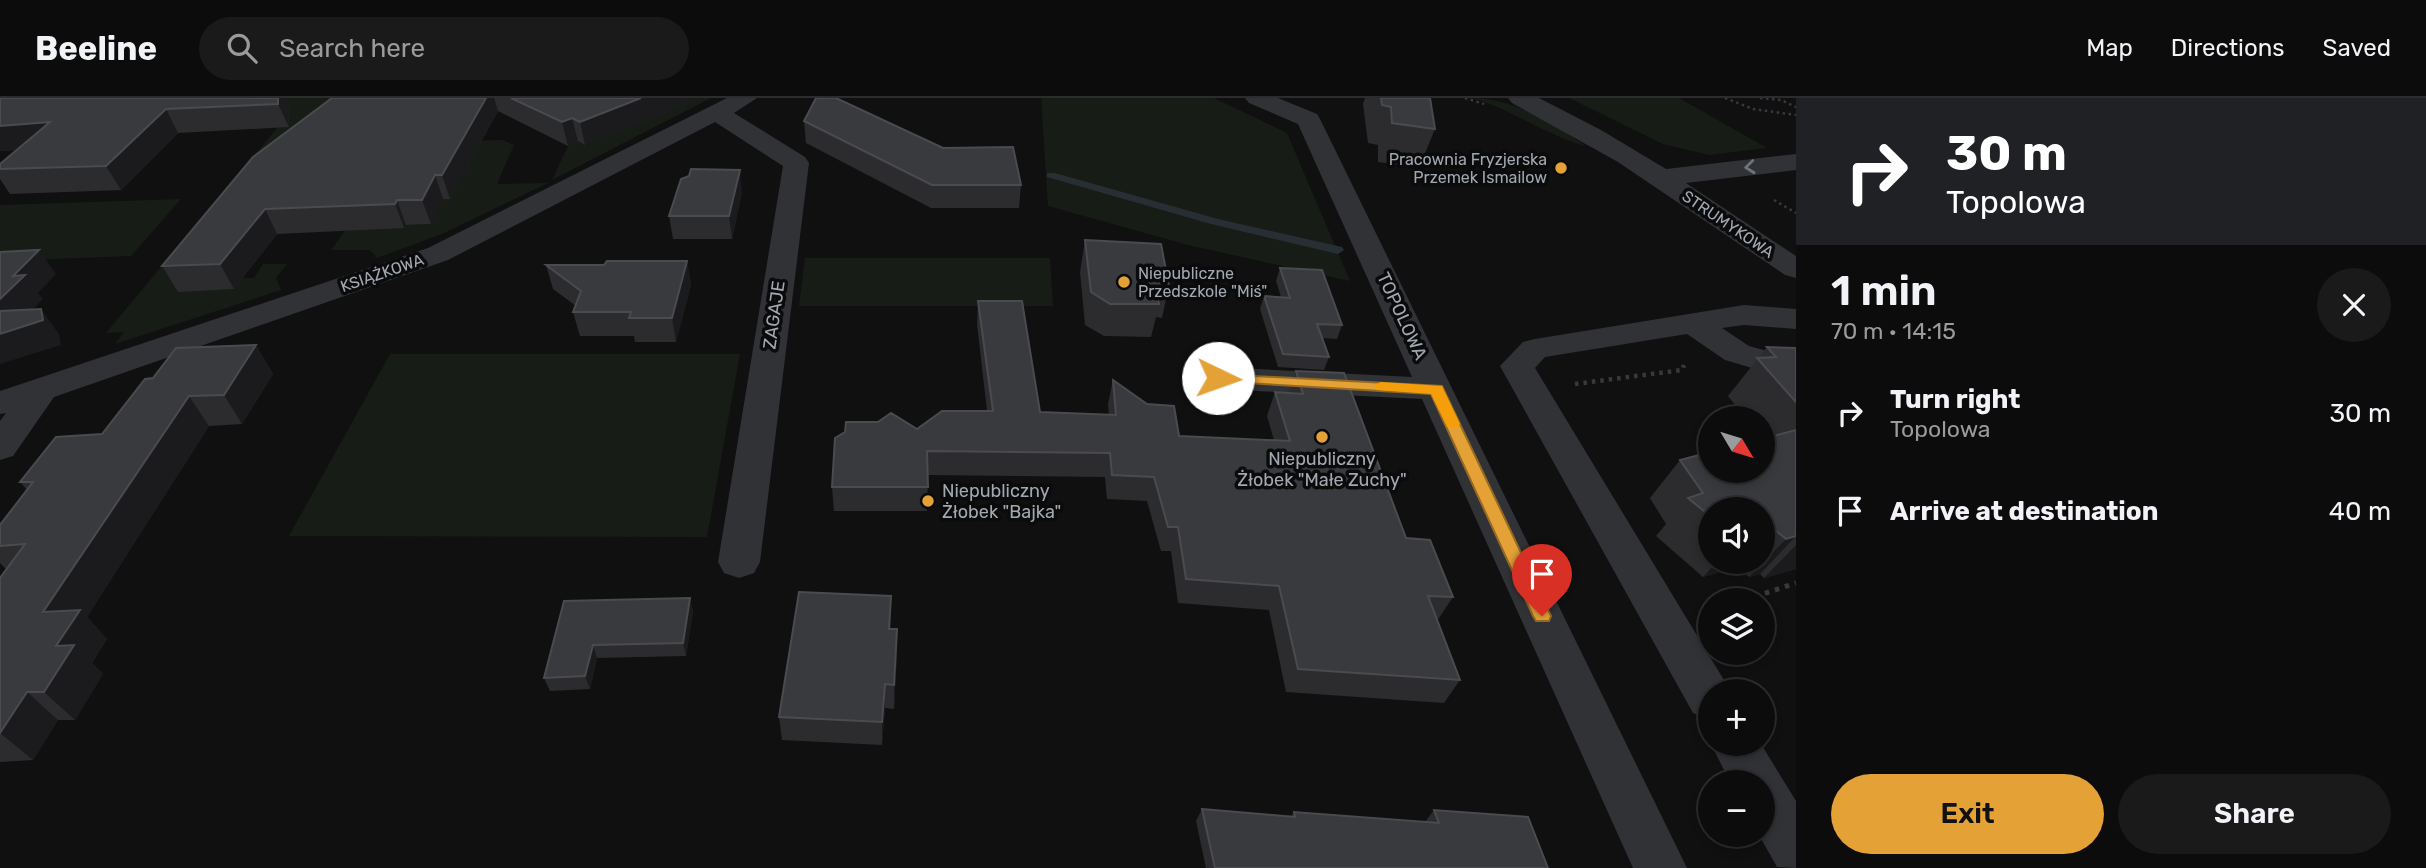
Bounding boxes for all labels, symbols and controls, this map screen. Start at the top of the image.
search box [199,17,689,80]
text: Beeline [35,29,157,68]
icon: search [223,29,261,67]
text: Search here [279,33,425,64]
text: Map [2086,34,2133,62]
text: Directions [2171,34,2284,62]
text: Saved [2322,34,2391,62]
text: 30 m [1946,124,2067,182]
icon: right [1831,126,1922,217]
place label: Pracownia Fryzjerska Przemek Ismailow [1389,150,1547,187]
one-way arrow [1744,159,1756,174]
marker: Pracownia Fryzjerska Przemek Ismailow [1553,160,1569,176]
text: Topolowa [1946,183,2086,221]
street label: STRUMYKOWA [1678,186,1778,262]
street label: KSIĄŻKOWA [338,250,427,297]
place label: Niepubliczne Przedszkole "Miś" [1138,264,1267,301]
text: 1 min [1831,266,1937,316]
button: close [2317,268,2391,342]
street label: TOPOLOWA [1372,269,1432,363]
marker: Niepubliczne Przedszkole "Miś" [1116,274,1132,290]
street label: ZAGAJE [758,279,790,351]
text: 70 m · 14:15 [1831,317,1956,345]
position arrow [1181,341,1255,415]
text: Turn right [1890,384,2020,415]
icon: right [1831,394,1869,432]
text: 30 m [2329,398,2391,429]
north arrow [1698,406,1774,483]
map controls [1698,406,1775,847]
text: Topolowa [1890,415,1991,443]
marker: Niepubliczny Żłobek "Małe Zuchy" [1314,429,1330,445]
place label: Niepubliczny Żłobek "Małe Zuchy" [1237,448,1407,491]
place label: Niepubliczny Żłobek "Bajka" [942,480,1061,523]
icon: arrive [1831,492,1869,530]
marker: Niepubliczny Żłobek "Bajka" [920,493,936,509]
text: Arrive at destination [1890,496,2158,527]
text: 40 m [2329,496,2391,527]
button: sound [1698,497,1775,574]
pin [1512,544,1572,616]
icon: arrive [1523,555,1561,593]
button: layers [1698,588,1775,665]
button: + [1698,679,1775,756]
button: − [1698,770,1775,847]
button: Exit [1831,774,2104,854]
button: Share [2118,774,2391,854]

